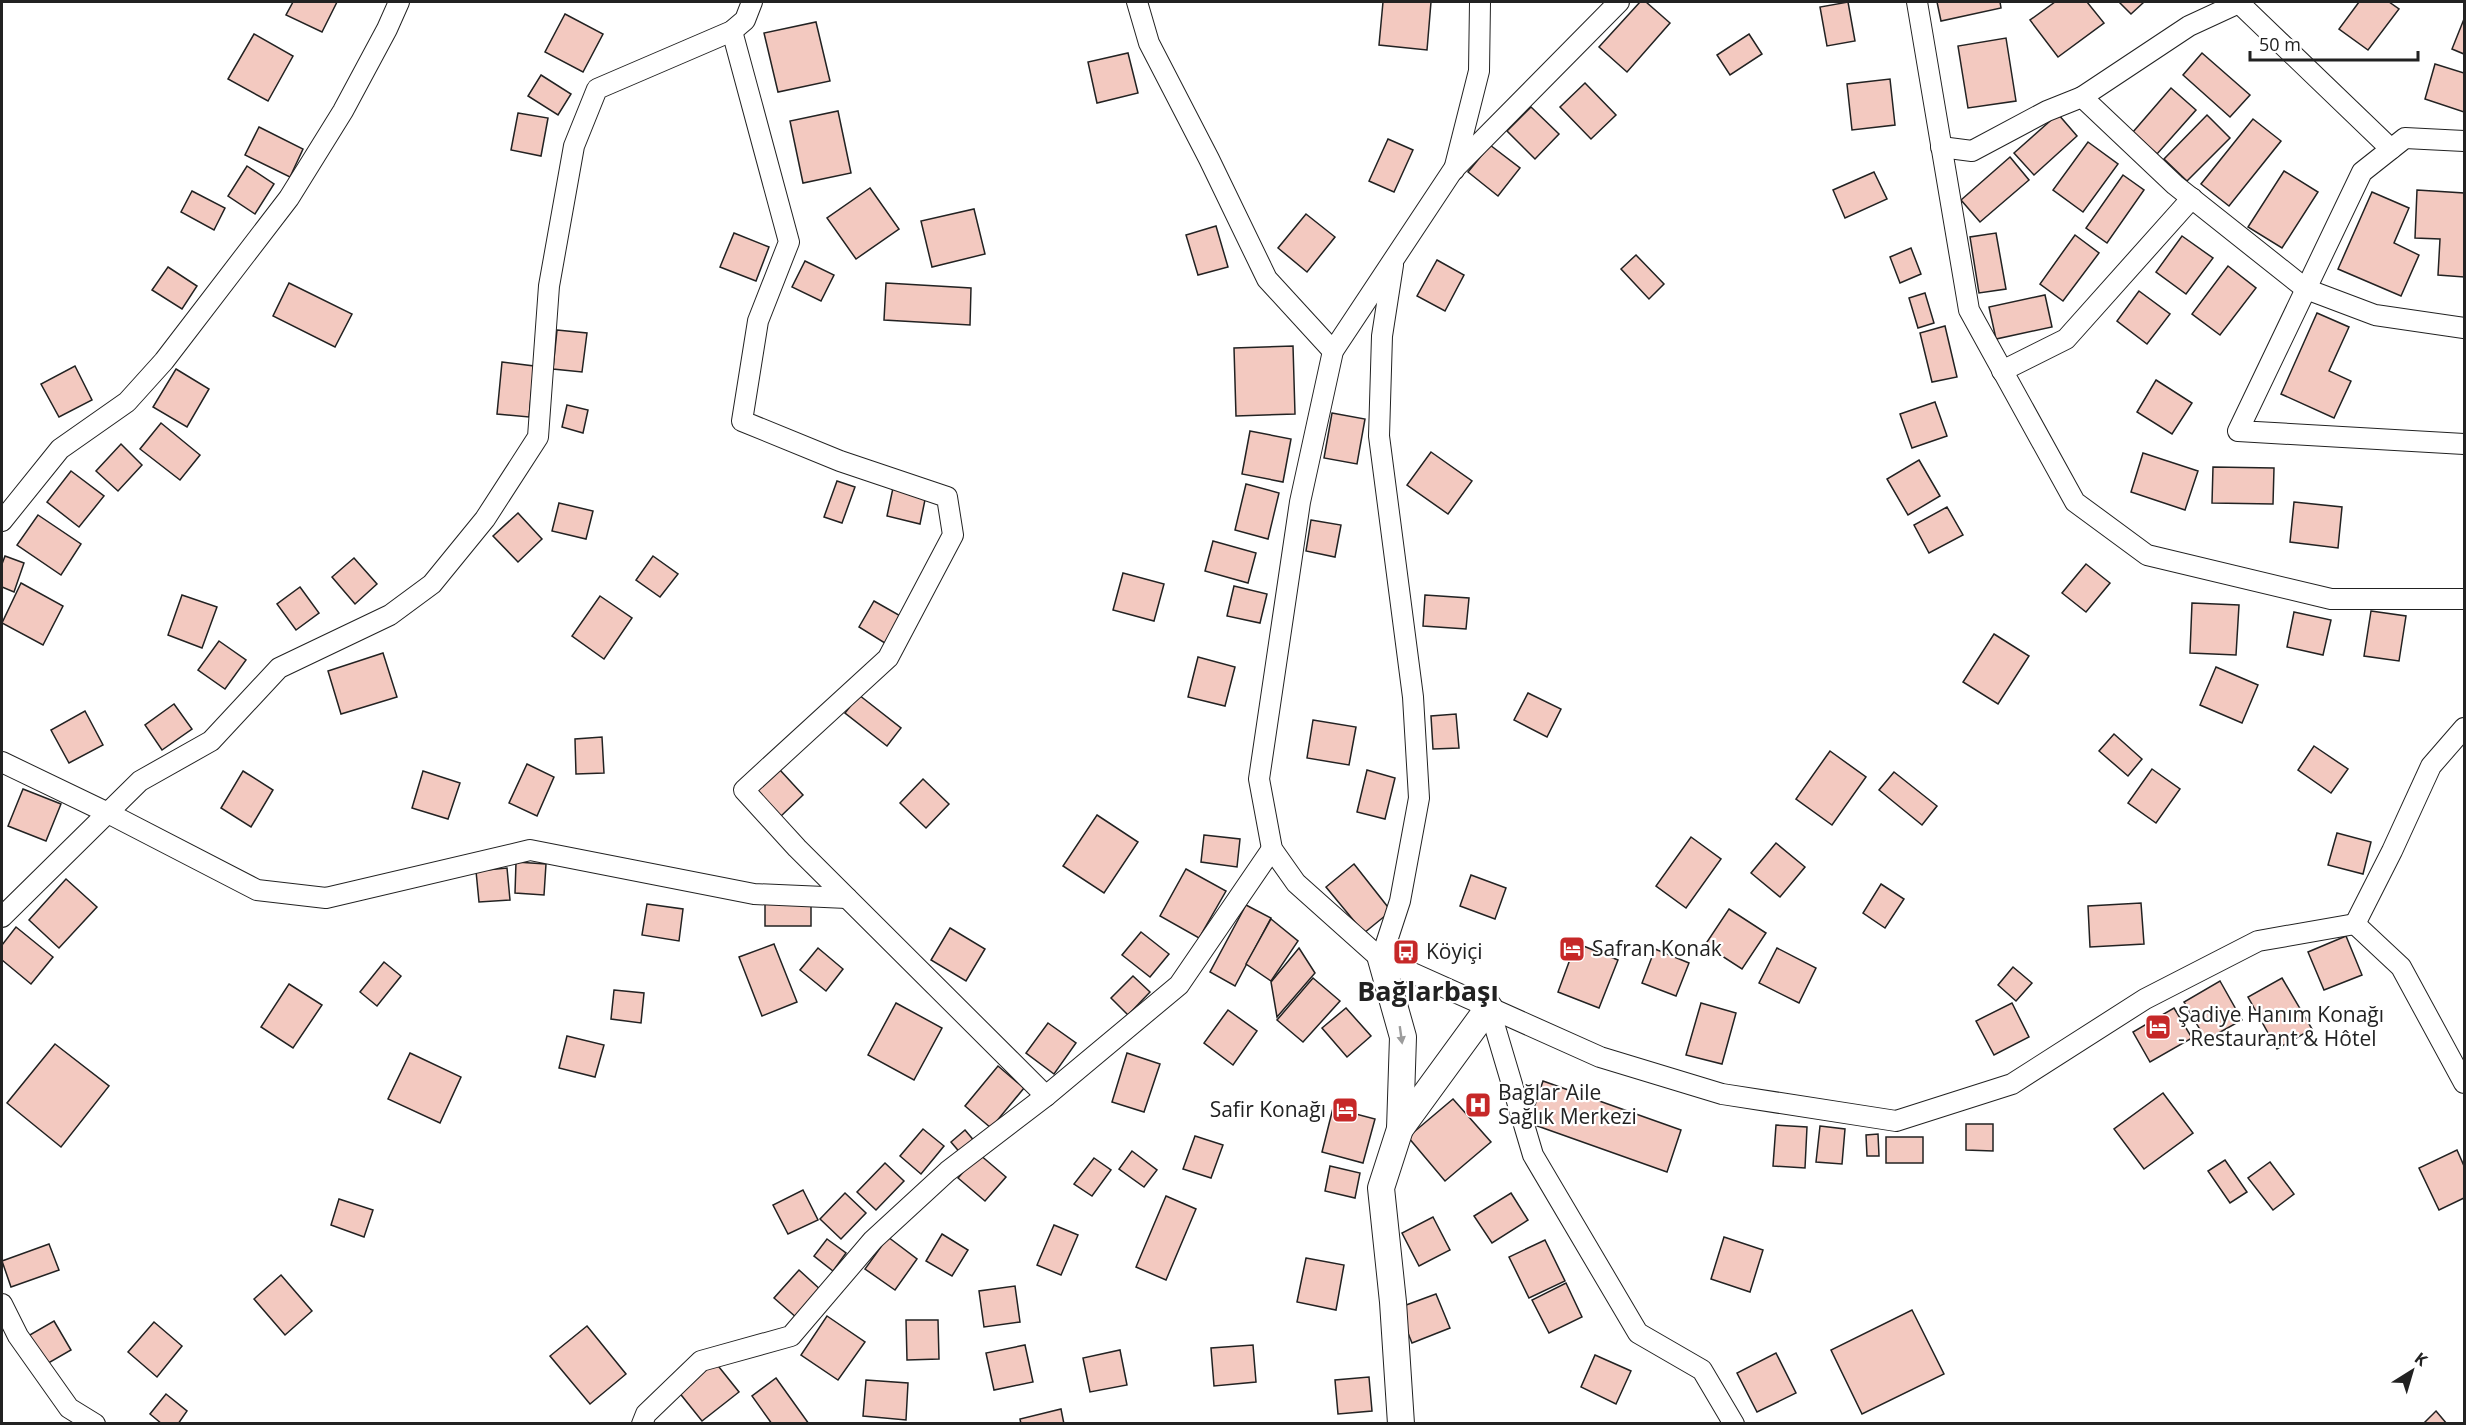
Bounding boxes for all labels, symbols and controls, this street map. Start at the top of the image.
scale bar [2250,24,2418,62]
text: 50 m [2259,32,2301,56]
hotel icon: Safran Konak [1557,934,1587,964]
place label: Safran Konak [1592,934,1722,962]
bus stop icon: Köyiçi [1391,937,1421,967]
place label: Köyiçi [1426,937,1483,965]
district label: Bağlarbaşı [1357,972,1499,1009]
place label: Şadiye Hanım Konağı - Restaurant & Hôtel [2178,1000,2384,1052]
hotel icon: Şadiye Hanım Konağı - Restaurant & Hôtel [2143,1012,2173,1042]
one-way arrow [1396,1026,1405,1045]
place label: Bağlar Aile Sağlık Merkezi [1498,1078,1637,1130]
hospital icon: Bağlar Aile Sağlık Merkezi [1463,1090,1493,1120]
place label: Safir Konağı [1210,1095,1326,1123]
hotel icon: Safir Konağı [1330,1095,1360,1125]
north arrow [2382,1341,2442,1401]
text: K [2410,1347,2432,1371]

